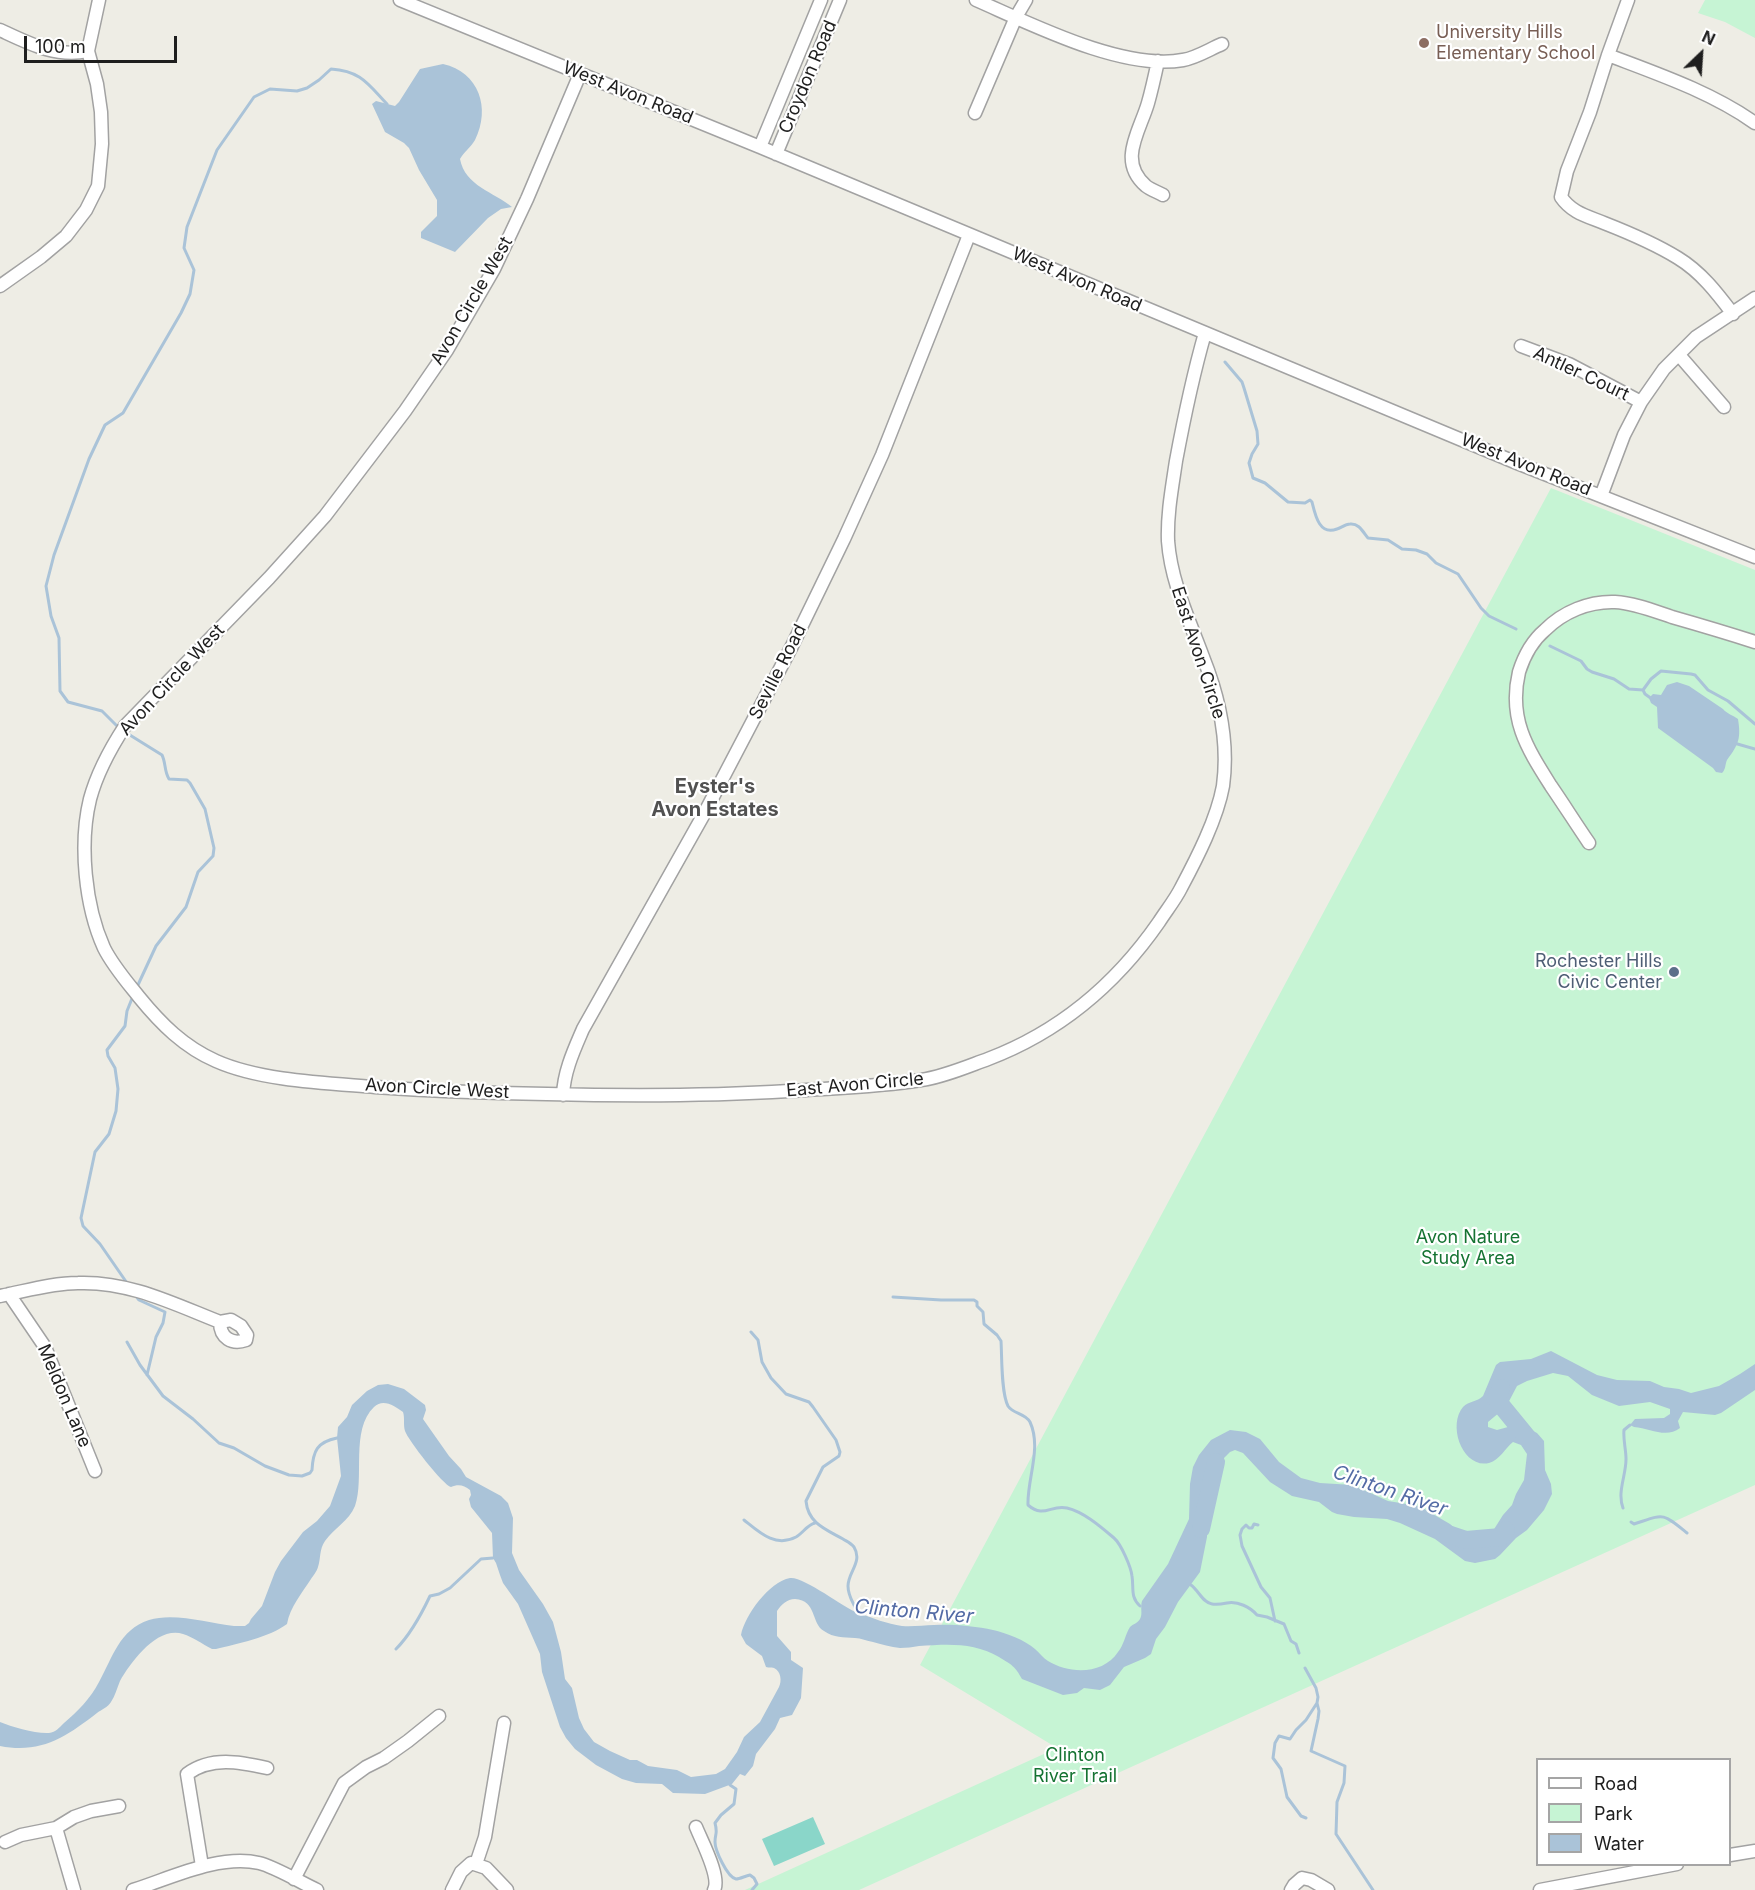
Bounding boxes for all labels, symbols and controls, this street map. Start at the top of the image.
street label: Croydon Road [774,17,842,137]
place label: University Hills Elementary School [1436,22,1595,64]
scale bar [27,24,180,62]
north arrow [1671,24,1731,84]
text: N [1699,26,1718,49]
text: 100 m [35,36,86,57]
marker: University Hills Elementary School [1417,36,1431,50]
street label: West Avon Road [560,57,696,129]
street label: Avon Circle West [427,233,517,369]
street label: West Avon Road [1009,243,1145,317]
street label: Antler Court [1530,342,1632,406]
street label: West Avon Road [1458,429,1594,501]
street label: East Avon Circle [1166,584,1230,722]
street label: Avon Circle West [115,620,229,740]
street label: Seville Road [745,621,811,723]
district label: Eyster's Avon Estates [651,775,779,822]
place label: Rochester Hills Civic Center [1535,951,1662,994]
marker: Rochester Hills Civic Center [1667,965,1681,979]
street label: East Avon Circle [785,1068,925,1102]
street label: Avon Circle West [364,1074,510,1104]
park label: Avon Nature Study Area [1416,1227,1520,1270]
street label: Meldon Lane [33,1341,95,1451]
water label: Clinton River [1330,1460,1450,1522]
water label: Clinton River [853,1595,975,1629]
park label: Clinton River Trail [1033,1745,1117,1788]
legend [1536,1758,1731,1866]
text: Road [1594,1773,1637,1794]
text: Park [1594,1803,1633,1824]
text: Water [1594,1833,1644,1854]

